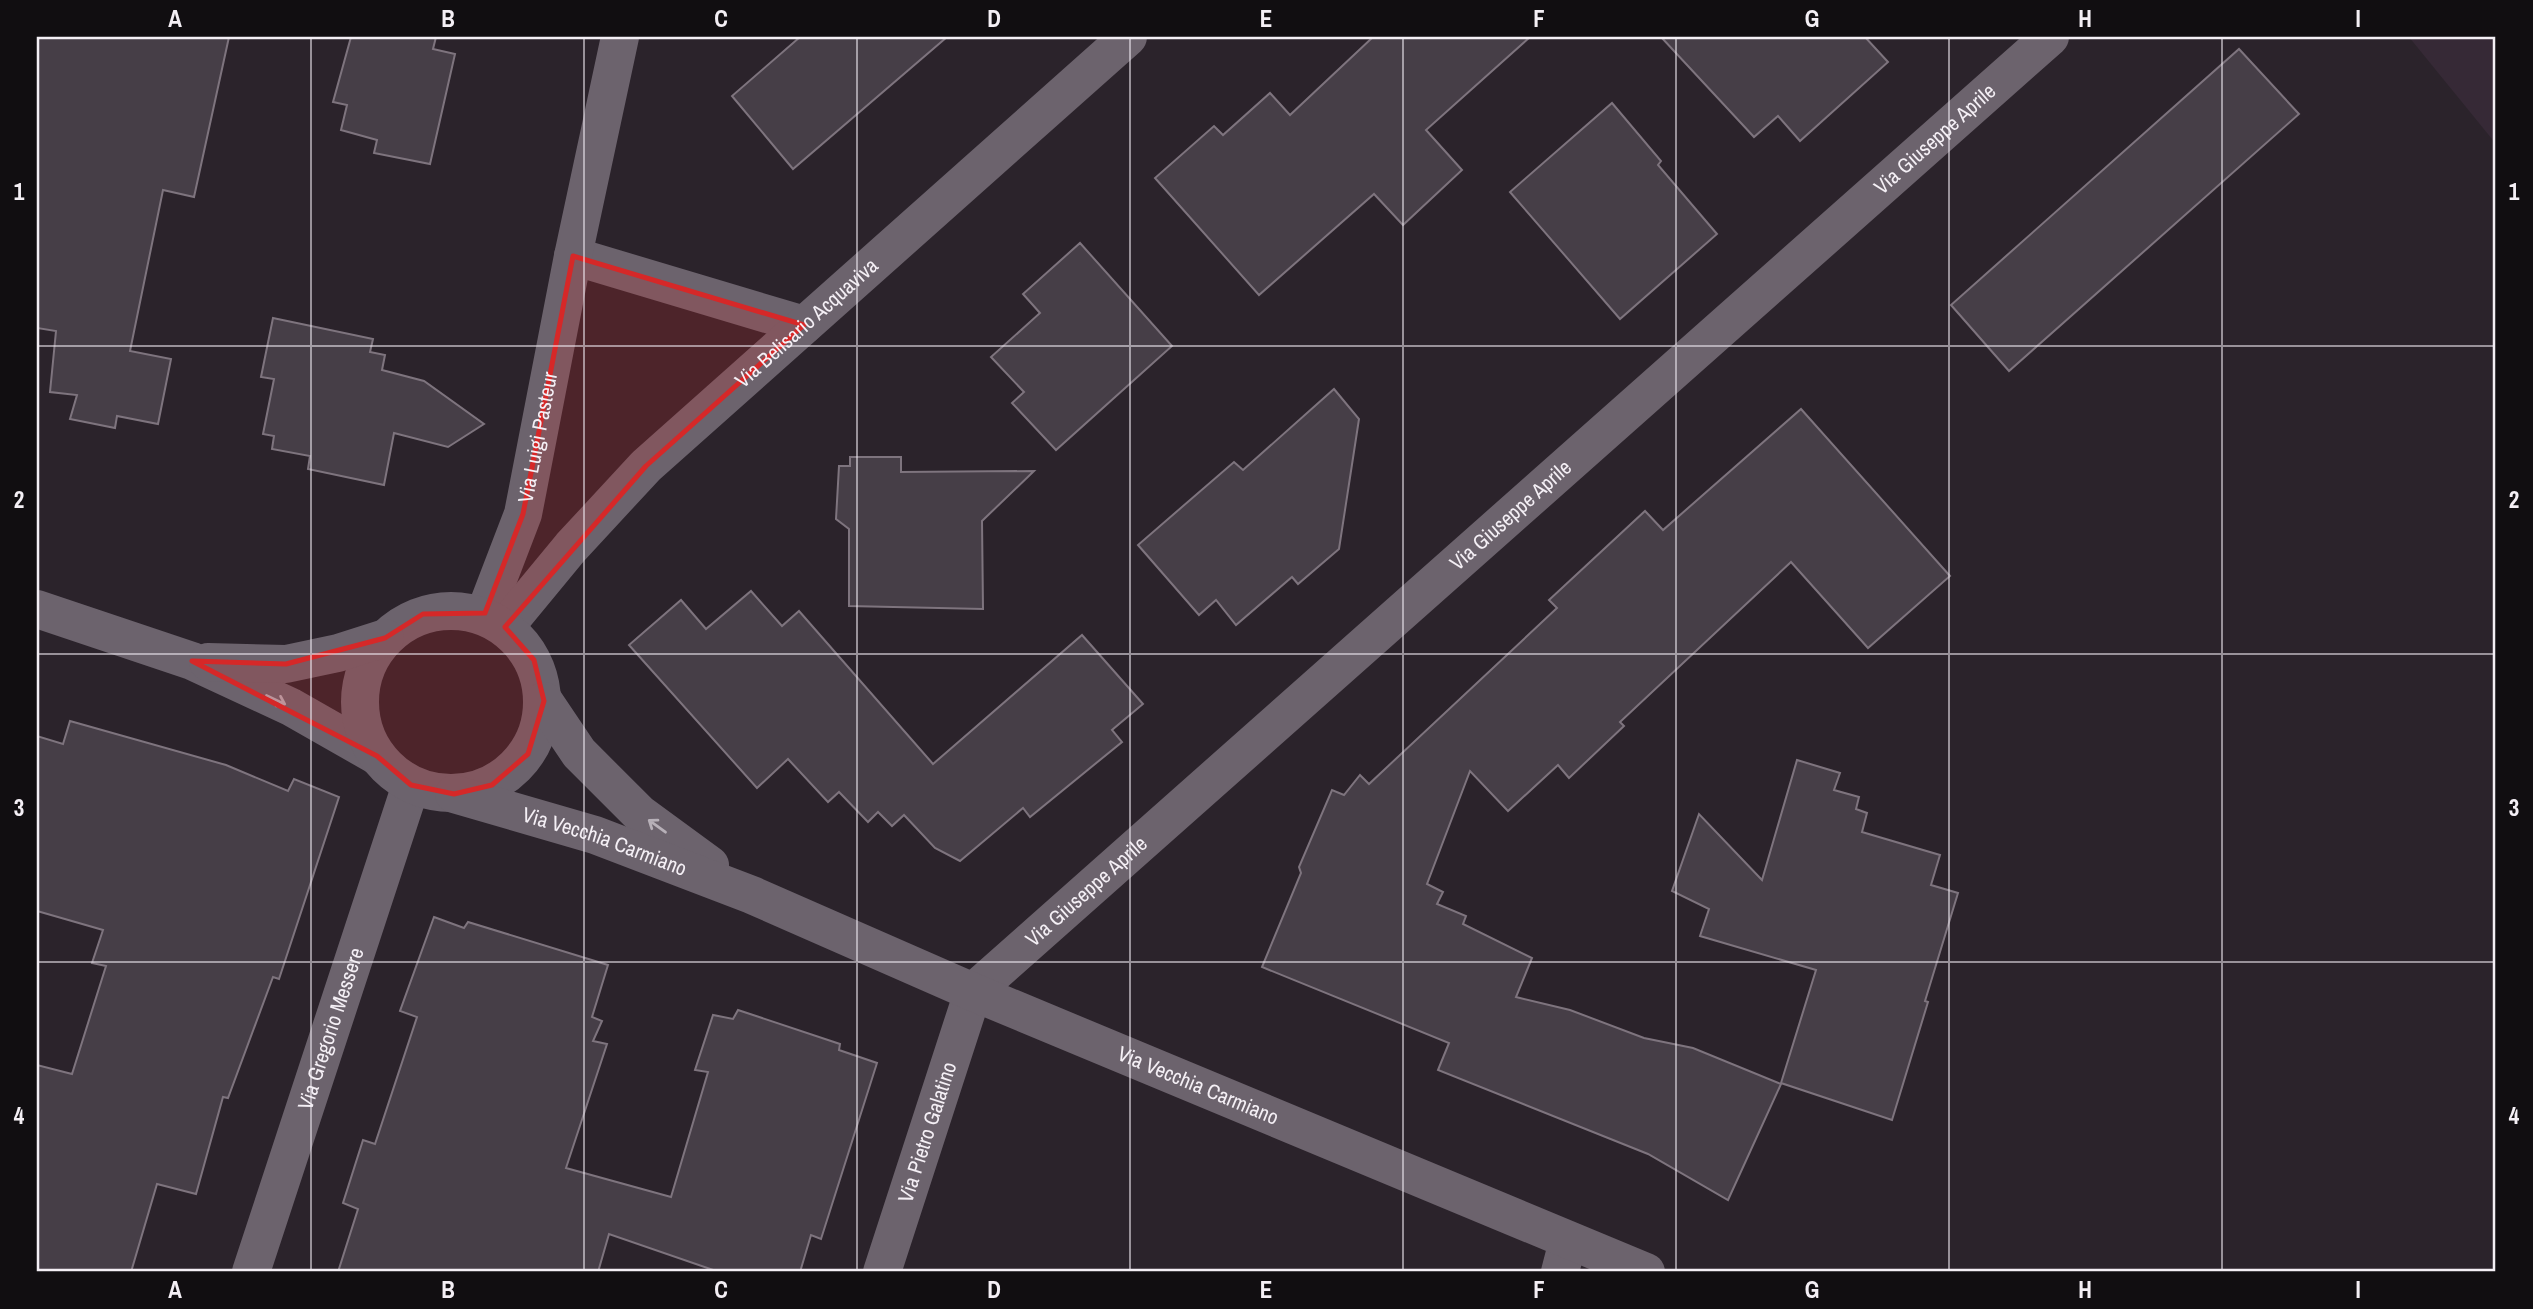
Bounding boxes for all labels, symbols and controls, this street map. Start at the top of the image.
text: A [168,3,182,34]
text: B [441,3,455,34]
text: C [714,3,728,34]
text: D [987,3,1001,34]
text: E [1260,3,1272,34]
text: F [1533,3,1545,34]
text: G [1805,3,1819,34]
text: H [2078,3,2092,34]
text: I [2355,3,2361,34]
street label: Via Giuseppe Aprile [1867,77,2002,201]
text: 1 [14,176,25,207]
text: 1 [2509,176,2520,207]
street label: Via Belisario Acquaviva [728,251,884,394]
street label: Via Luigi Pasteur [510,369,564,505]
street label: Via Giuseppe Aprile [1443,453,1578,577]
text: 2 [14,484,24,515]
text: 2 [2509,484,2519,515]
one-way arrow [265,694,286,708]
text: 3 [14,792,24,823]
text: 3 [2509,792,2519,823]
street label: Via Vecchia Carmiano [519,800,691,883]
one-way arrow [648,819,667,833]
street label: Via Giuseppe Aprile [1019,829,1153,953]
street label: Via Gregorio Messere [290,944,371,1114]
street label: Via Vecchia Carmiano [1113,1039,1283,1132]
street label: Via Pietro Galatino [891,1058,963,1206]
text: 4 [14,1100,25,1131]
text: 4 [2509,1100,2520,1131]
text: A [168,1274,182,1305]
text: B [441,1274,455,1305]
text: C [714,1274,728,1305]
text: D [987,1274,1001,1305]
text: E [1260,1274,1272,1305]
text: F [1533,1274,1545,1305]
text: G [1805,1274,1819,1305]
text: H [2078,1274,2092,1305]
text: I [2355,1274,2361,1305]

